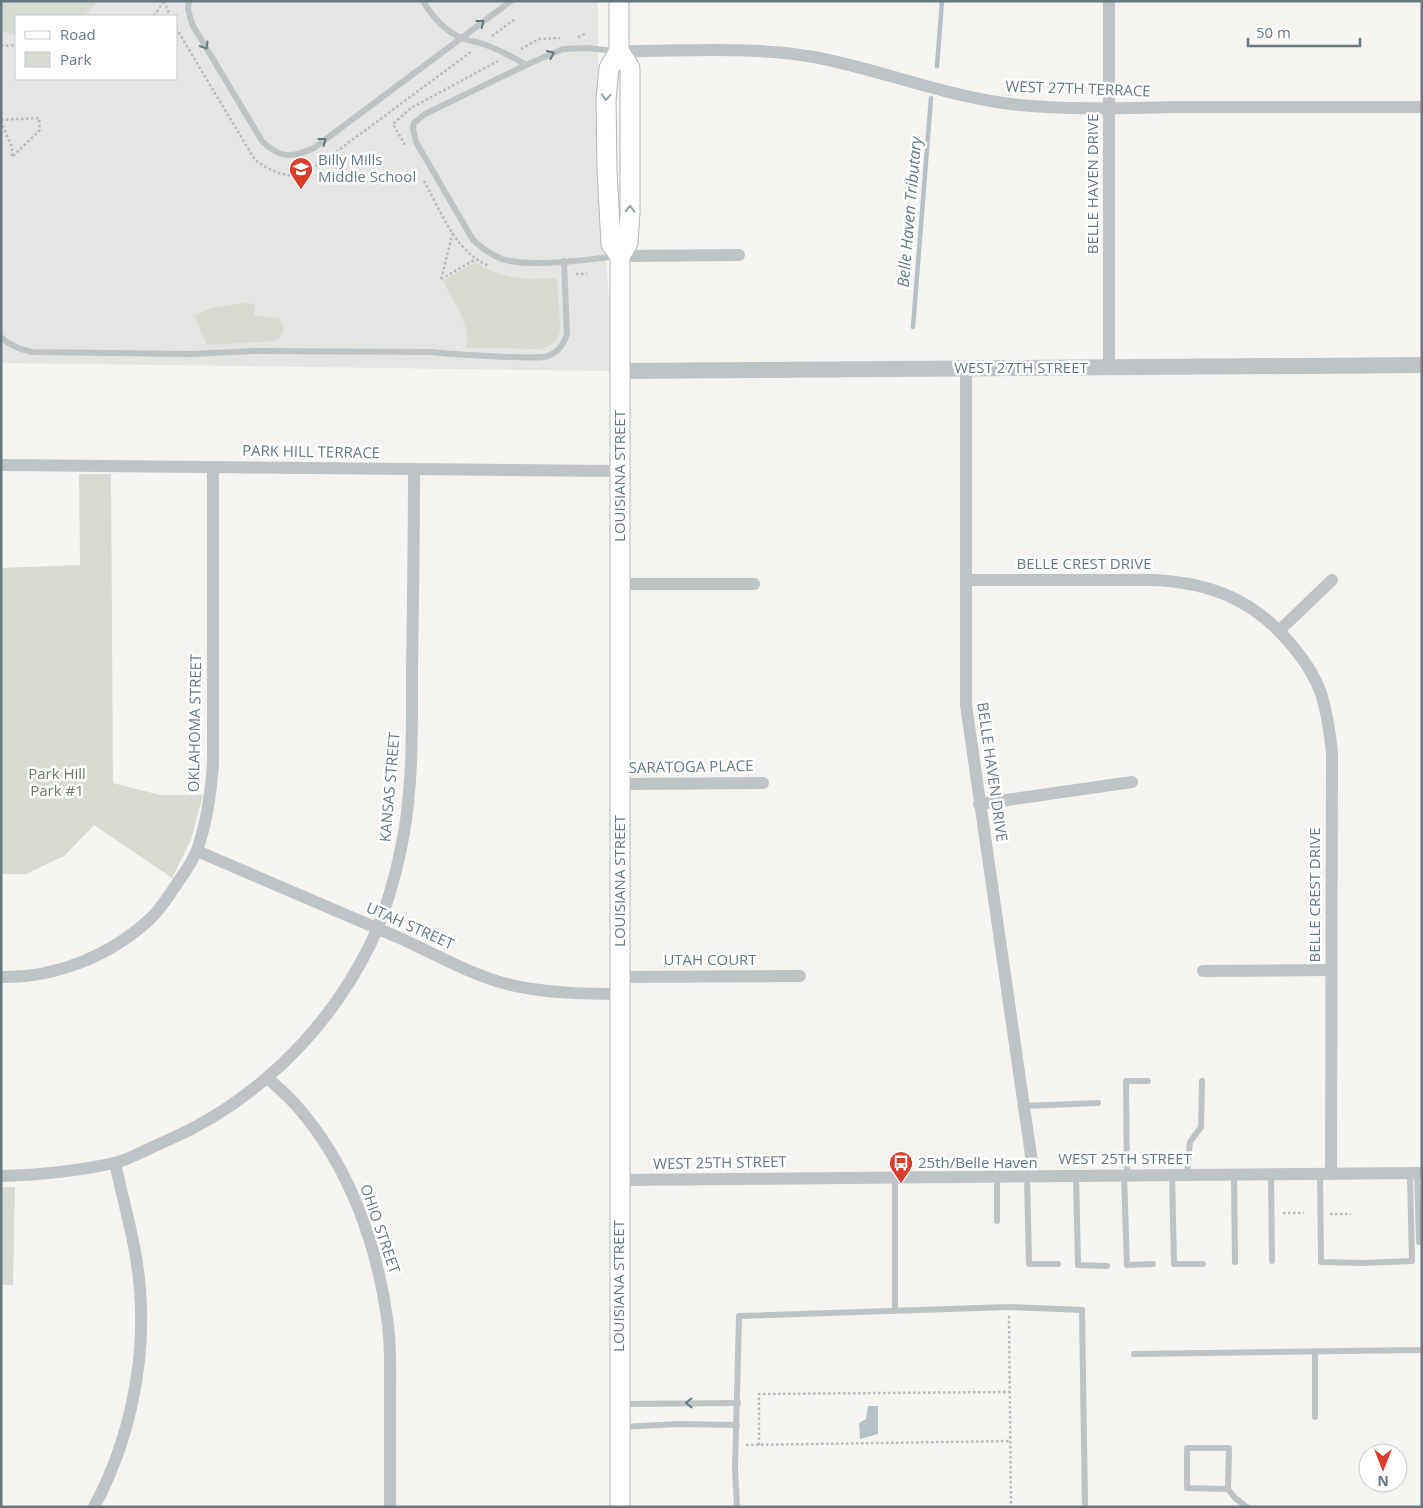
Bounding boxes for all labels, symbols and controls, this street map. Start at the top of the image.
legend [15,15,178,80]
scale bar [1248,15,1360,47]
one-way arrow [475,21,484,29]
text: 50 m [1256,22,1291,42]
text: Road [60,24,96,44]
one-way arrow [199,40,209,49]
text: Park [60,49,91,69]
one-way arrow [546,50,555,61]
street label: WEST 27TH TERRACE [1005,75,1151,101]
one-way arrow [601,93,612,101]
street label: BELLE HAVEN DRIVE [1082,114,1102,254]
water label: Belle Haven Tributary [891,134,927,288]
one-way arrow [317,138,327,147]
place label: Billy Mills Middle School [318,149,416,186]
school or university icon: Billy Mills Middle School [288,156,314,190]
one-way arrow [625,205,635,213]
street label: WEST 27TH STREET [954,357,1089,377]
street label: LOUISIANA STREET [609,409,629,542]
street label: PARK HILL TERRACE [242,440,380,462]
street label: BELLE CREST DRIVE [1017,553,1151,573]
street label: OKLAHOMA STREET [183,653,205,792]
street label: BELLE HAVEN DRIVE [973,701,1013,843]
street label: KANSAS STREET [374,730,404,843]
street label: SARATOGA PLACE [628,755,754,777]
park label: Park Hill Park #1 [28,763,86,800]
street label: LOUISIANA STREET [609,814,629,947]
street label: BELLE CREST DRIVE [1304,828,1324,962]
street label: UTAH STREET [363,897,458,954]
street label: UTAH COURT [663,949,757,969]
street label: WEST 25TH STREET [1058,1148,1193,1168]
bus stop icon: 25th/Belle Haven [888,1150,914,1184]
street label: WEST 25TH STREET [653,1151,788,1173]
place label: 25th/Belle Haven [918,1152,1038,1172]
street label: OHIO STREET [356,1181,406,1277]
street label: LOUISIANA STREET [608,1219,628,1352]
one-way arrow [685,1398,693,1408]
north arrow [1358,1443,1408,1493]
text: N [1377,1472,1389,1491]

